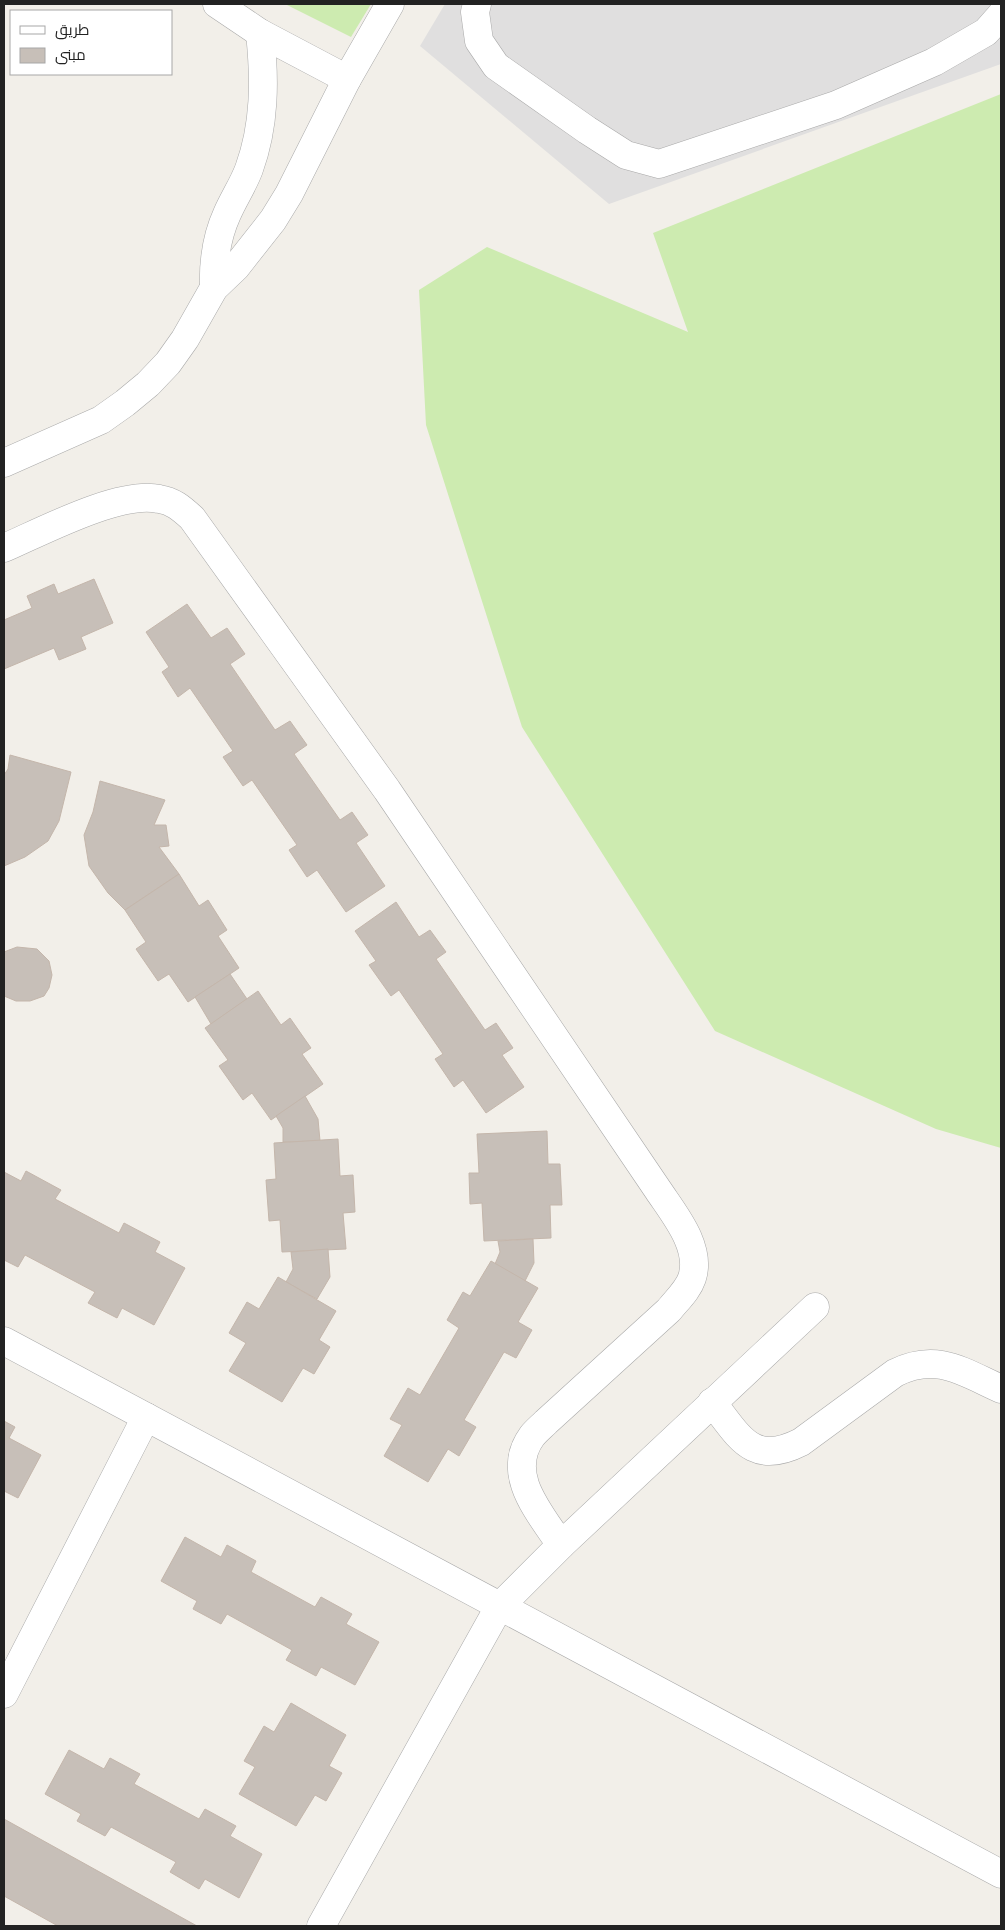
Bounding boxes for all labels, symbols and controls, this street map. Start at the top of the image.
legend [10,10,172,75]
text: طريق [55,23,89,40]
text: مبنى [55,48,86,65]

